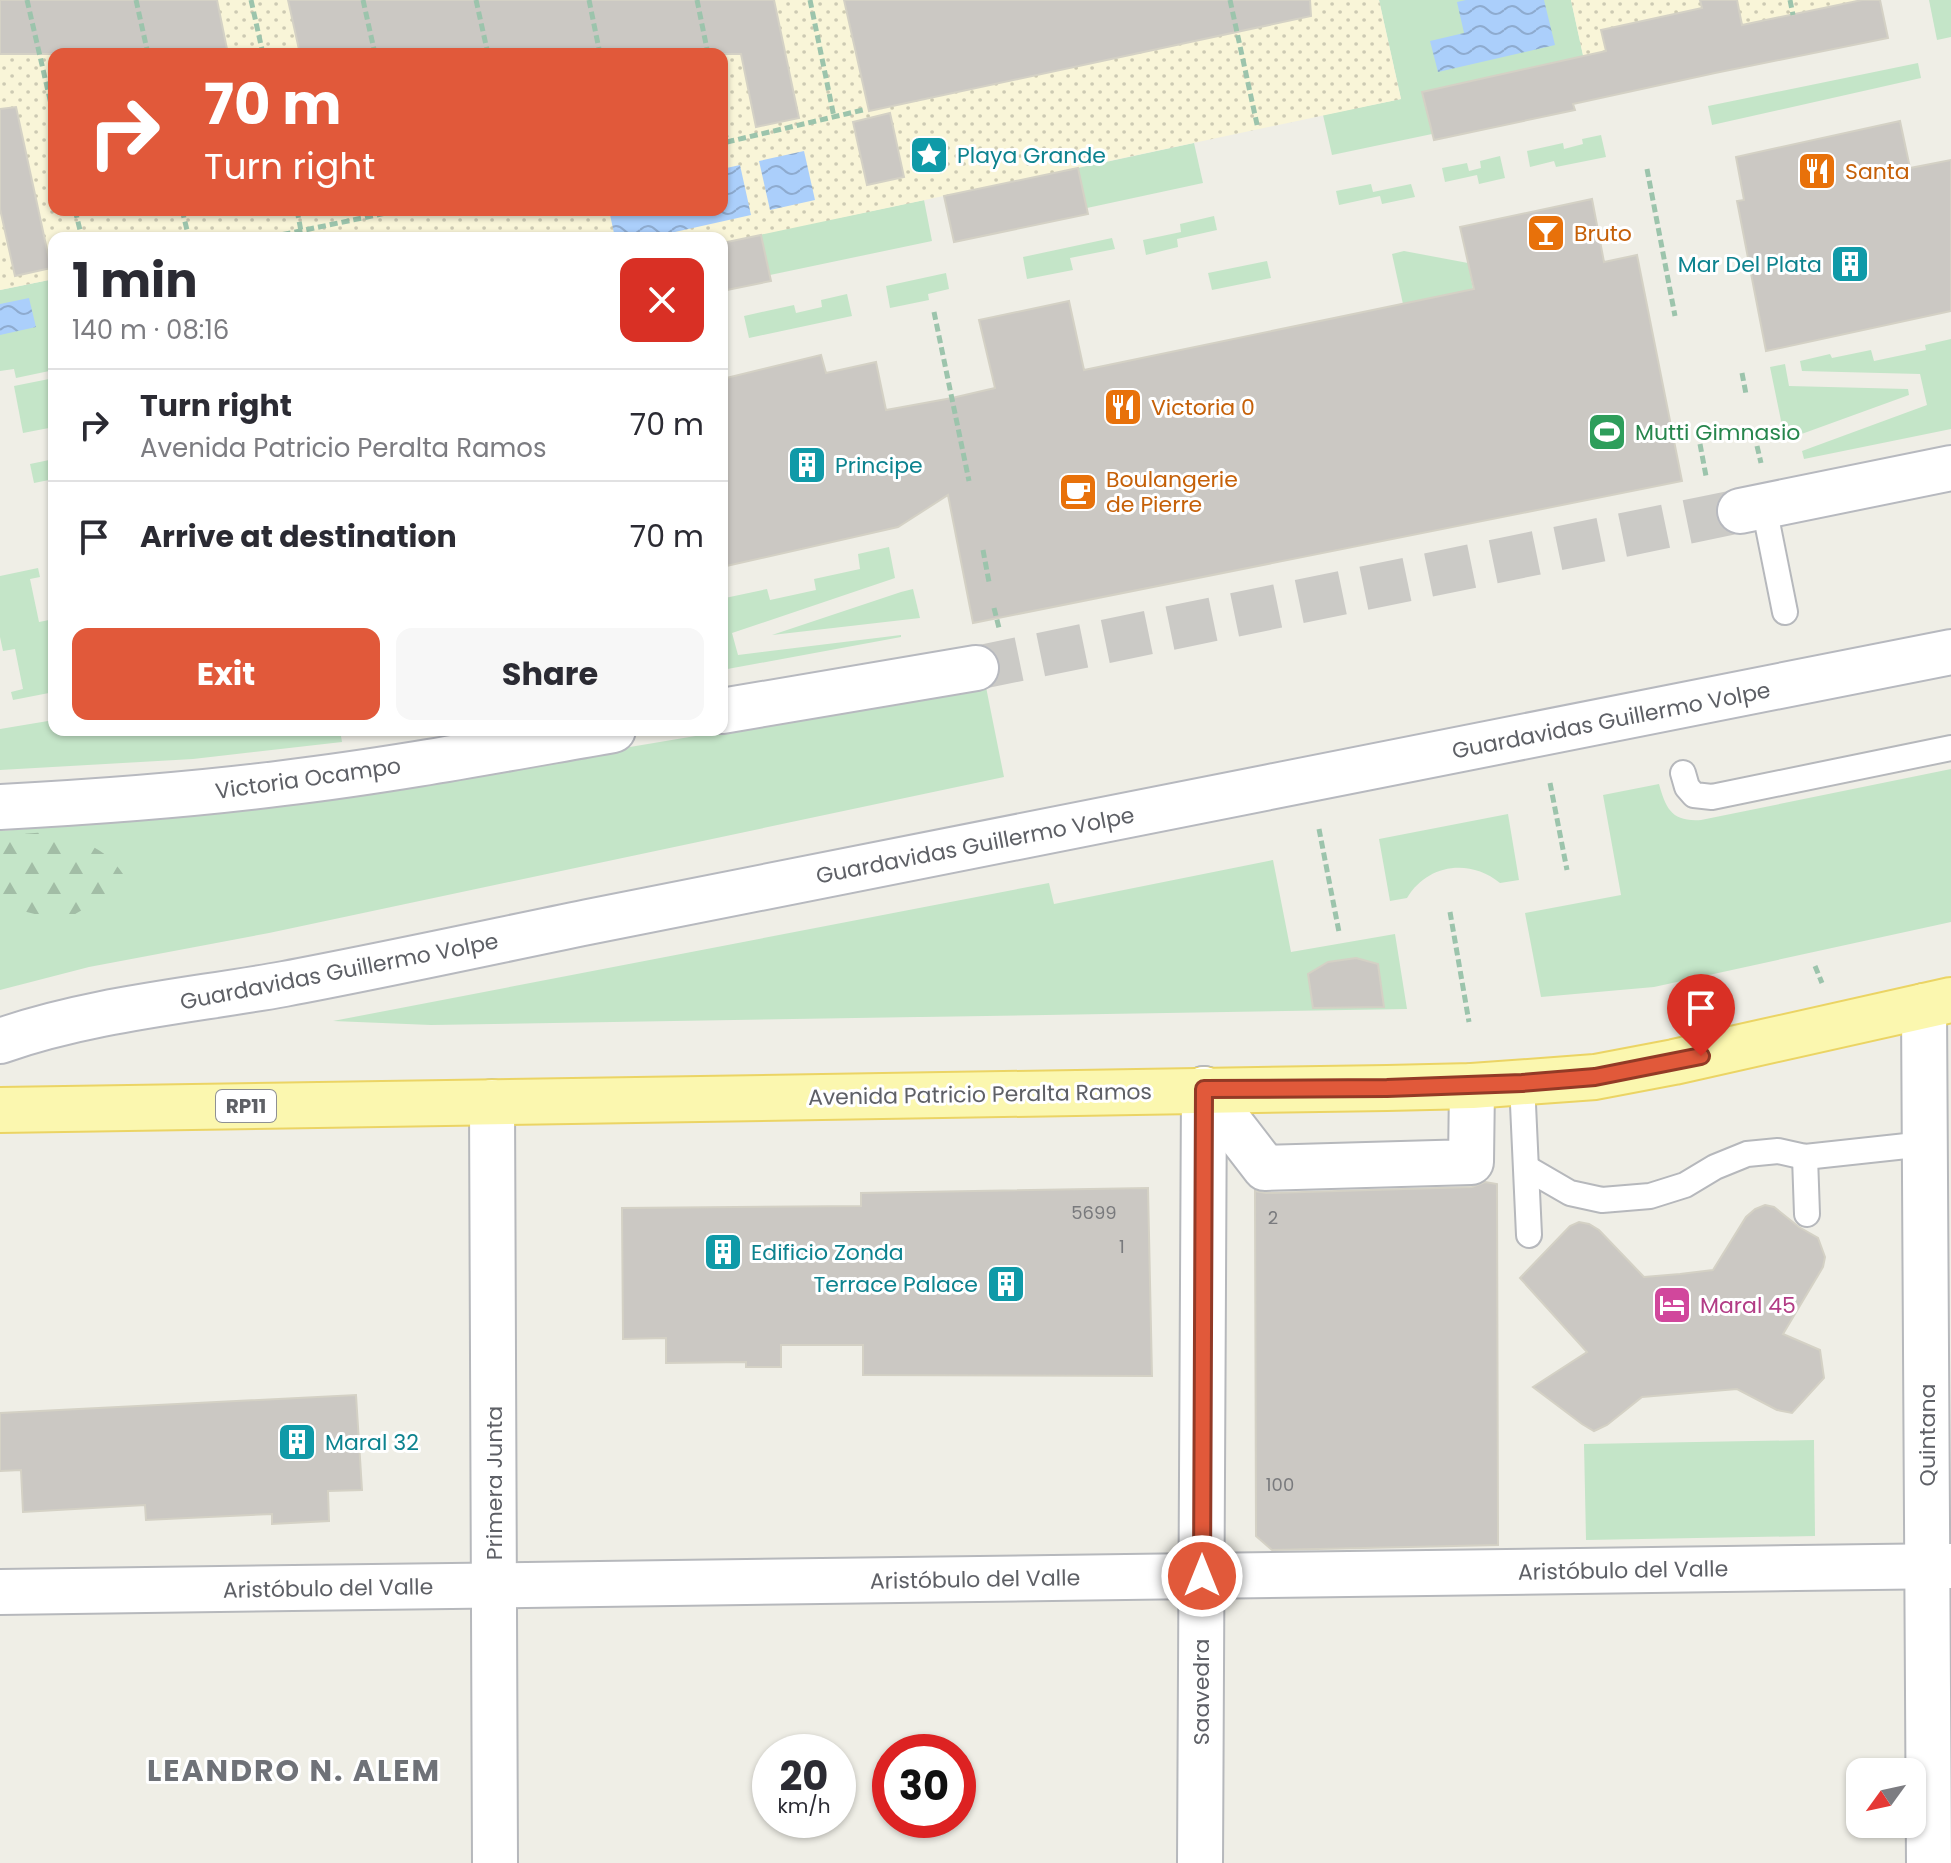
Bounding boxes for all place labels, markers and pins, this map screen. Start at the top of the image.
place icon: Playa Grande [908,134,950,176]
place label: Playa Grande [957,140,1106,171]
restaurant icon: Santa [1796,150,1838,192]
place label: Santa [1845,156,1910,187]
bar icon: Bruto [1525,212,1567,254]
place label: Bruto [1574,218,1632,249]
building icon: Mar Del Plata [1829,243,1871,285]
place label: Mar Del Plata [1678,249,1822,280]
restaurant icon: Victoria 0 [1102,386,1144,428]
place label: Victoria 0 [1151,392,1255,423]
sports icon: Mutti Gimnasio [1586,411,1628,453]
place label: Mutti Gimnasio [1635,417,1800,448]
building icon: Principe [786,444,828,486]
place label: Principe [835,450,923,481]
place label: Boulangerie de Pierre [1106,464,1238,520]
cafe icon: Boulangerie de Pierre [1057,471,1099,513]
pin [1667,974,1735,1056]
building icon: Edificio Zonda [702,1231,744,1273]
place label: Edificio Zonda [751,1237,904,1268]
building icon: Terrace Palace [985,1263,1027,1305]
place label: Terrace Palace [813,1269,978,1300]
hotel icon: Maral 45 [1651,1284,1693,1326]
place label: Maral 45 [1700,1290,1796,1321]
building icon: Maral 32 [276,1421,318,1463]
place label: Maral 32 [325,1427,419,1458]

